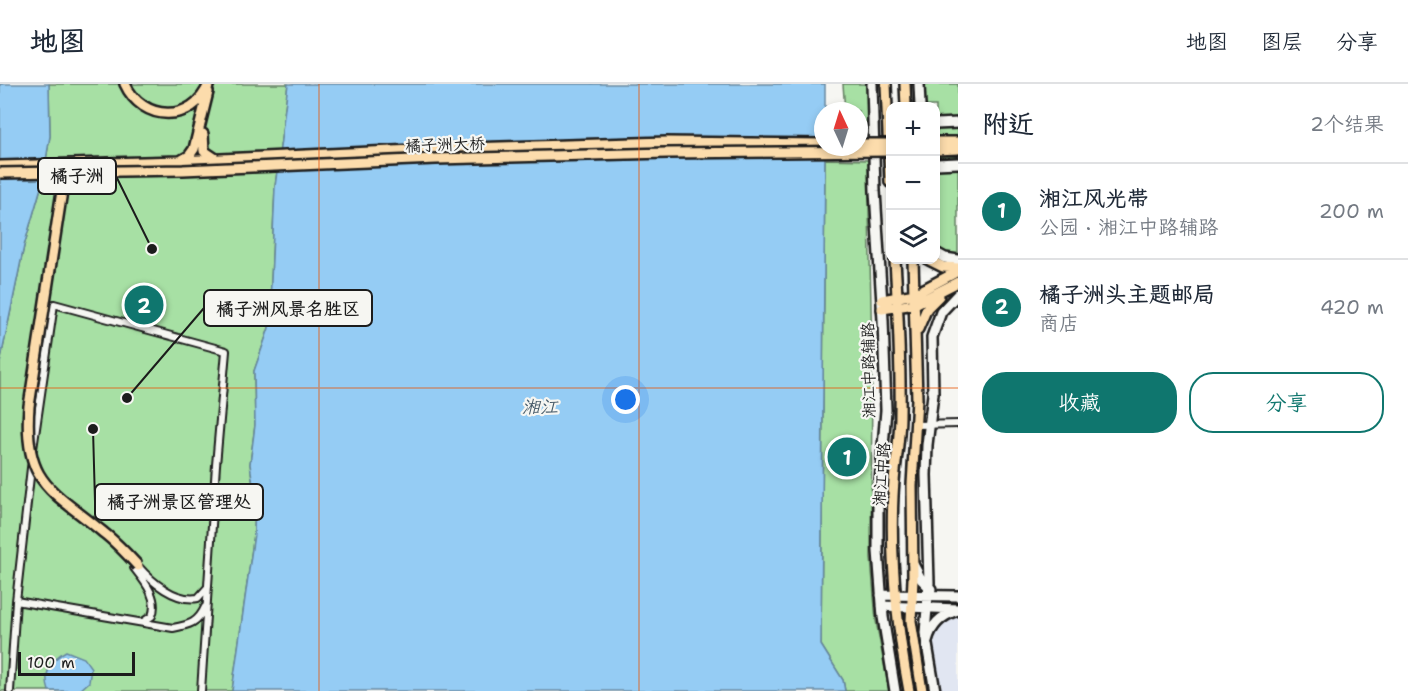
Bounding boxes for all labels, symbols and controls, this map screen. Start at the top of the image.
text: 地图 [30,22,86,60]
text: 地图 [1186,28,1228,56]
text: 图层 [1261,28,1303,56]
text: 分享 [1336,28,1378,56]
north arrow [814,102,868,156]
map controls [886,102,940,264]
button: + [886,102,940,156]
text: 附近 [982,106,1034,141]
text: 2个结果 [1310,111,1384,137]
street label: 橘子洲大桥 [405,133,485,156]
button: − [886,156,940,210]
callout: 橘子洲 [38,158,116,194]
text: 橘子洲 [50,164,104,188]
text: 湘江风光带 [1039,184,1149,213]
text: 1 [997,198,1006,224]
text: 200 m [1319,198,1384,224]
button: layers [886,210,940,264]
text: 公园 · 湘江中路辅路 [1039,214,1218,240]
text: 橘子洲头主题邮局 [1039,280,1215,309]
pin: 2 [124,282,164,328]
callout: 橘子洲风景名胜区 [204,290,372,326]
text: 2 [995,294,1009,320]
text: 420 m [1320,294,1384,320]
text: 橘子洲风景名胜区 [216,297,360,321]
text: 商店 [1039,310,1079,336]
street label: 湘江中路辅路 [857,322,880,418]
button: 收藏 [982,372,1177,433]
button: 分享 [1189,372,1384,433]
your location [611,385,640,414]
water label: 湘江 [522,395,559,419]
pin: 1 [828,434,866,479]
street label: 湘江中路 [868,441,895,507]
callout: 橘子洲景区管理处 [95,484,263,520]
text: 橘子洲景区管理处 [107,490,251,514]
scale bar [18,649,135,676]
text: 100 m [27,652,75,673]

